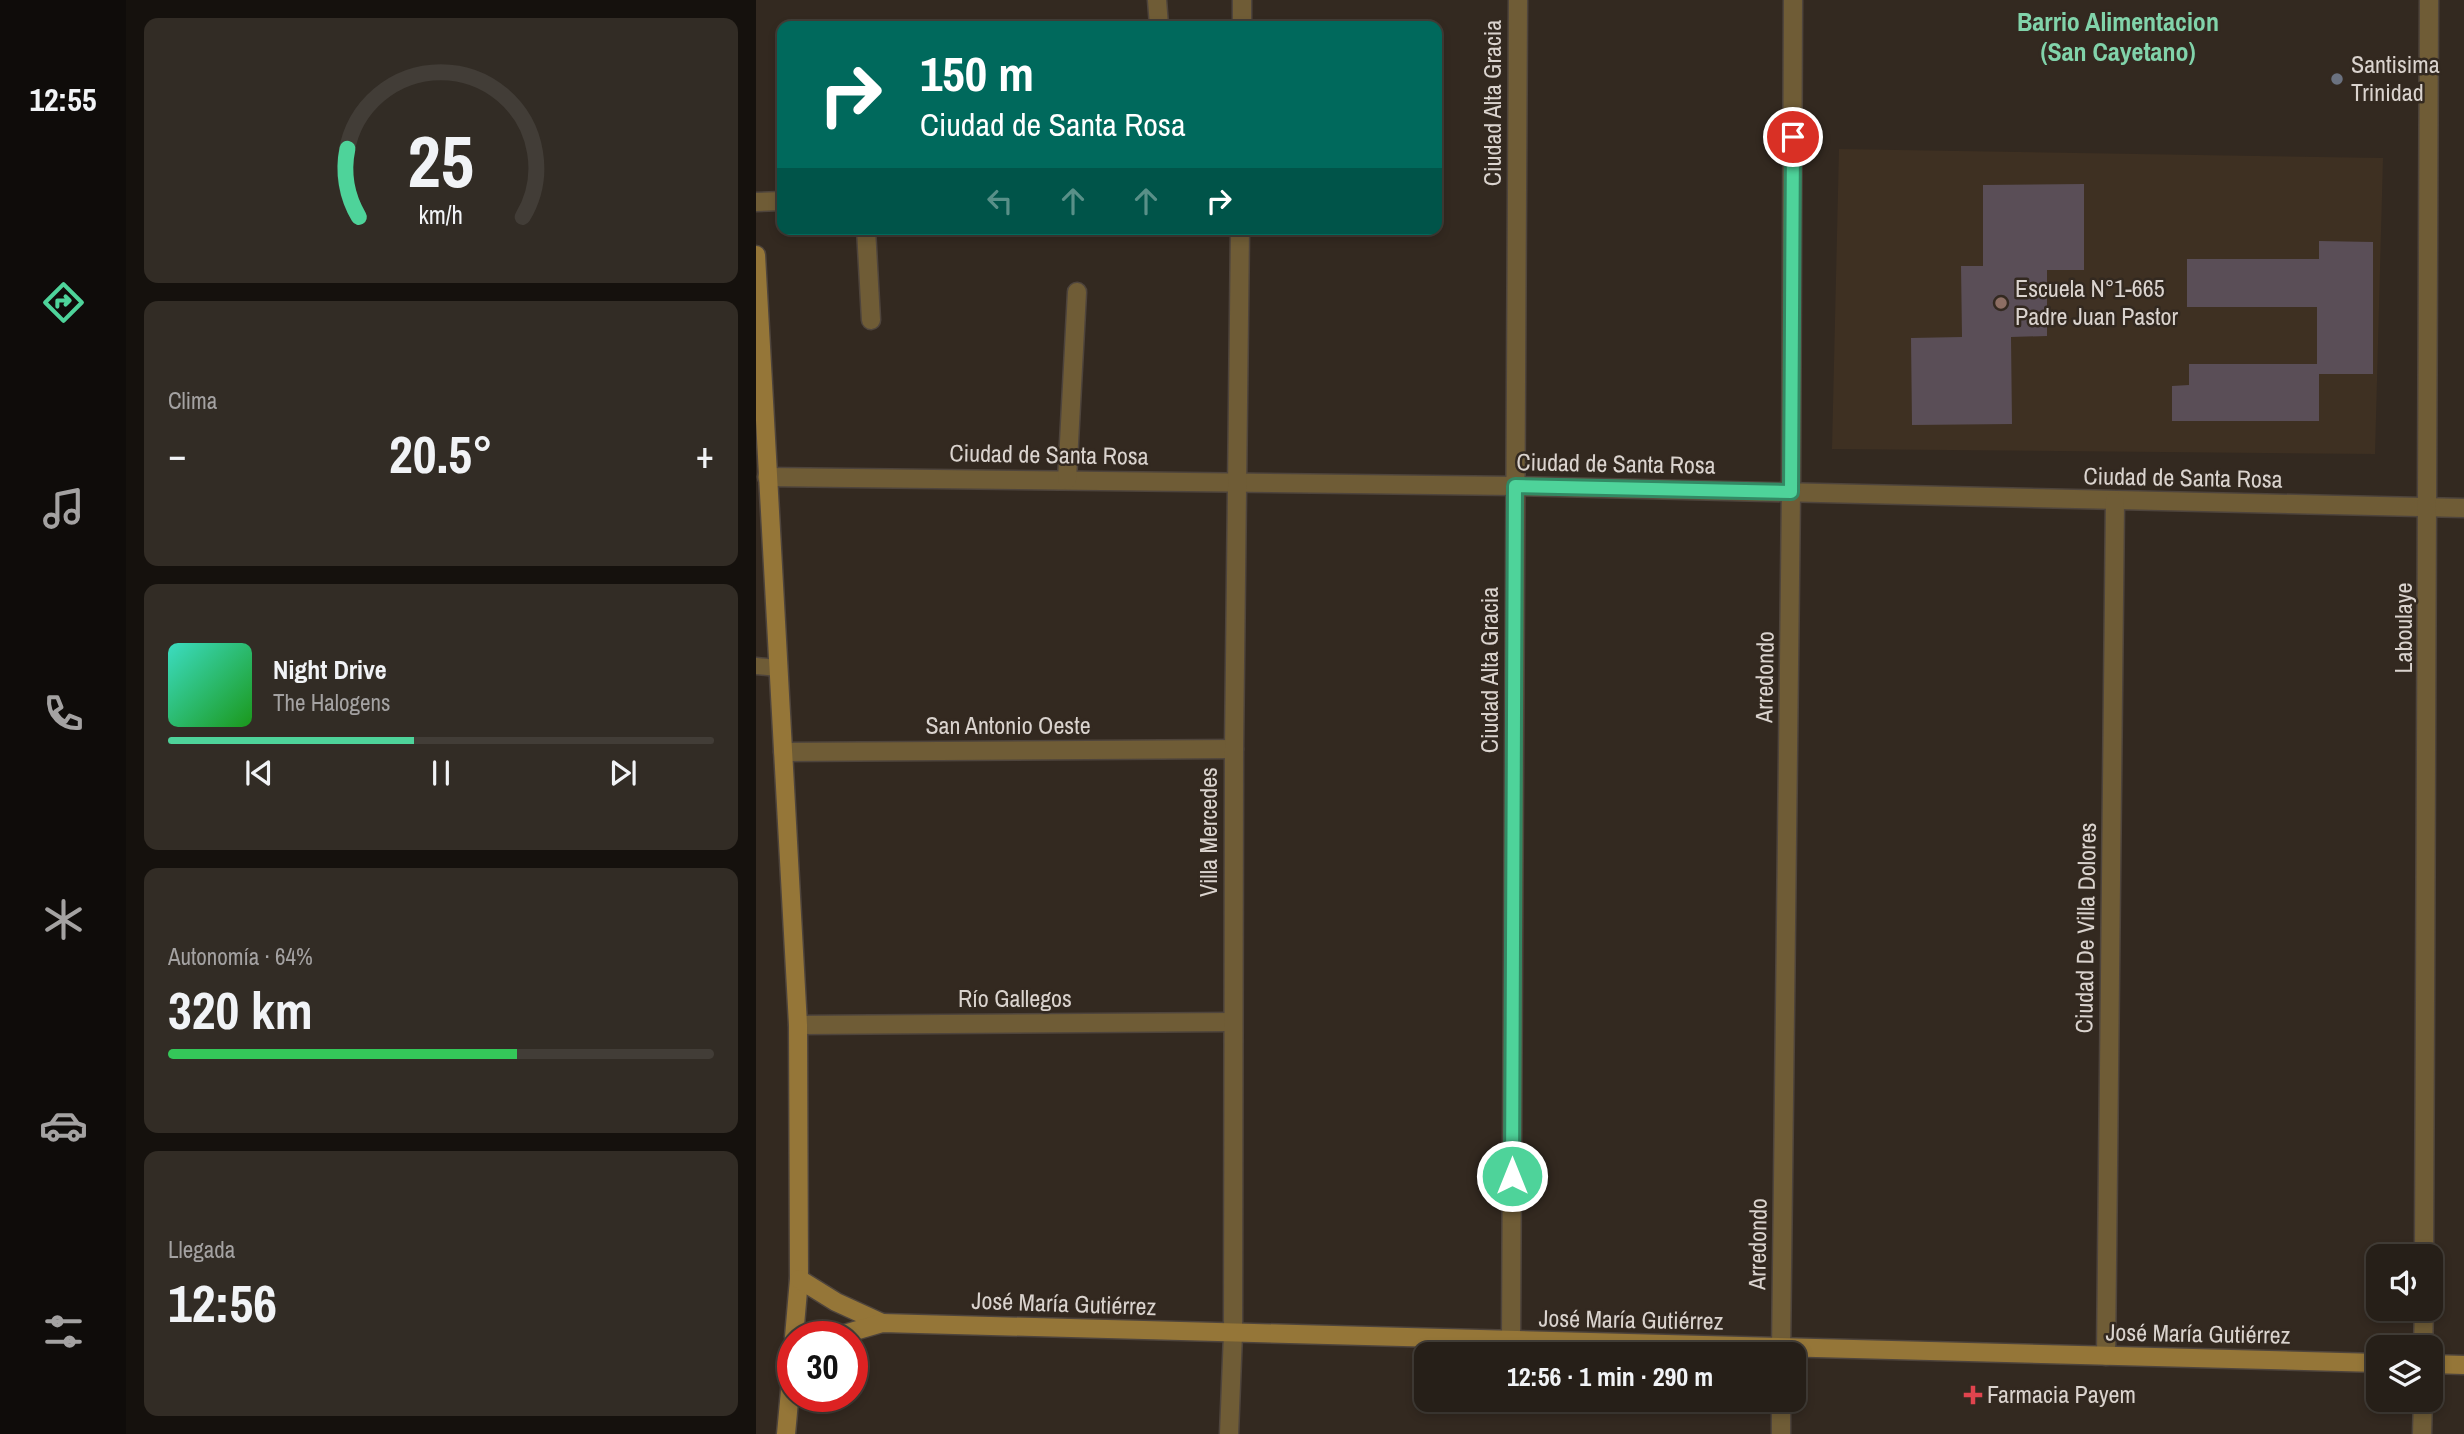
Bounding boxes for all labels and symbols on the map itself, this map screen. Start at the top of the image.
district label: Barrio Alimentacion (San Cayetano) [2017,4,2219,69]
street label: Ciudad Alta Gracia [1476,20,1508,186]
place label: Santisima Trinidad [2351,48,2440,108]
marker: Santisima Trinidad [2329,71,2345,87]
pin [1763,107,1823,167]
place label: Escuela N°1-665 Padre Juan Pastor [2015,272,2178,332]
marker: Escuela N°1-665 Padre Juan Pastor [1993,295,2009,311]
street label: Ciudad de Santa Rosa [949,436,1149,472]
street label: Ciudad de Santa Rosa [1516,445,1716,481]
street label: Ciudad de Santa Rosa [2083,459,2283,495]
street label: Laboulaye [2387,583,2419,673]
street label: Ciudad Alta Gracia [1473,587,1505,753]
street label: Arredondo [1747,631,1781,724]
street label: San Antonio Oeste [925,709,1091,741]
street label: Villa Mercedes [1192,767,1224,897]
street label: Ciudad De Villa Dolores [2067,822,2103,1034]
street label: Río Gallegos [958,982,1072,1014]
position arrow [1475,1139,1549,1213]
street label: Arredondo [1740,1198,1774,1291]
street label: José María Gutiérrez [971,1284,1157,1322]
street label: José María Gutiérrez [1538,1301,1724,1337]
street label: José María Gutiérrez [2105,1315,2291,1351]
speed limit sign: 30 [777,1321,868,1412]
place label: Farmacia Payem [1987,1378,2136,1410]
marker: Farmacia Payem [1965,1387,1981,1403]

